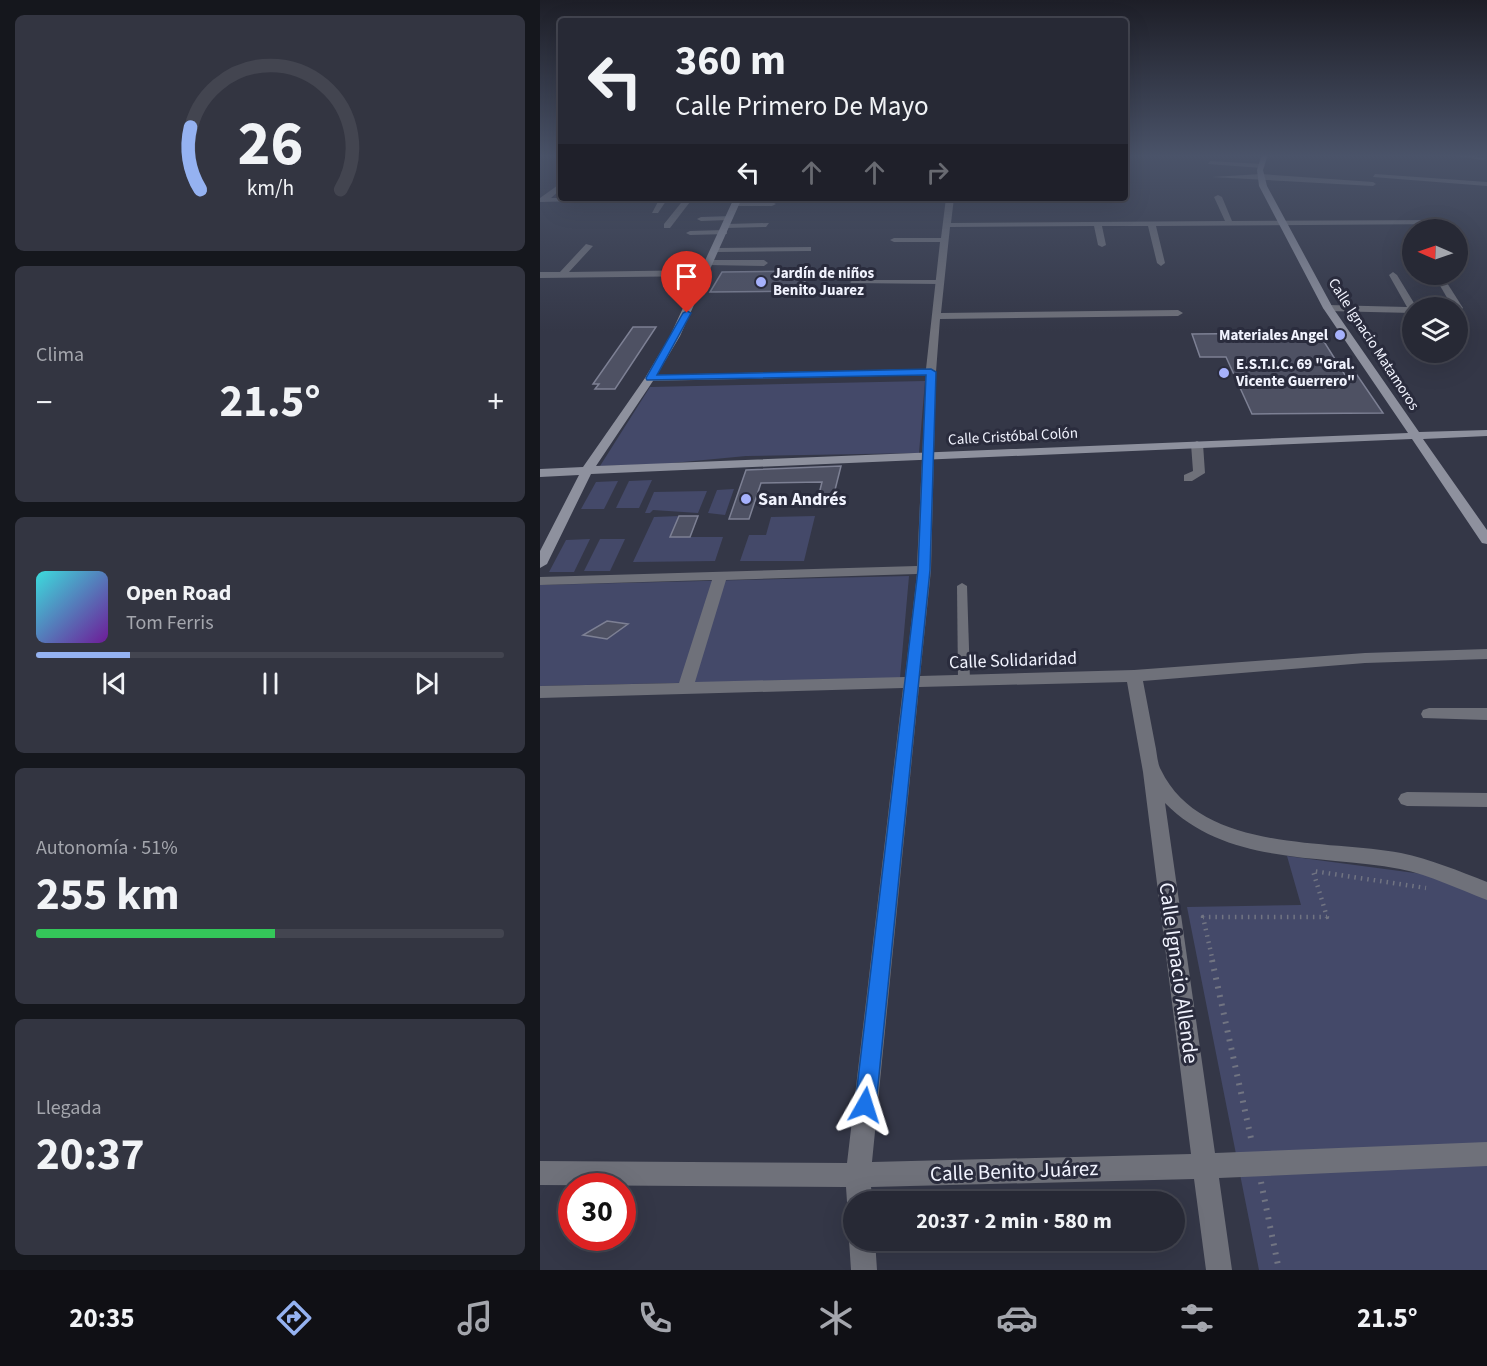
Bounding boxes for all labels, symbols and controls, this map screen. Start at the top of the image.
text: 360 m [675,31,786,91]
icon: left [576,42,654,120]
text: Calle Primero De Mayo [675,87,929,126]
text: 26 [237,100,303,189]
icon: left [732,156,765,189]
icon: ahead [795,156,828,189]
icon: ahead [858,156,891,189]
icon: right [921,156,954,189]
text: km/h [246,173,294,204]
north arrow [1402,219,1468,285]
map controls [1402,219,1468,363]
pin [661,251,712,313]
icon: arrive [670,260,703,293]
place label: Jardín de niños Benito Juarez [773,263,875,301]
street label: Calle Ignacio Matamoros [1323,274,1424,414]
marker: Jardín de niños Benito Juarez [754,275,768,289]
button: layers [1402,297,1468,363]
place label: Materiales Angel [1219,325,1329,346]
marker: Materiales Angel [1333,328,1347,342]
text: Clima [36,341,84,369]
place label: E.S.T.I.C. 69 "Gral. Vicente Guerrero" [1235,354,1355,392]
marker: E.S.T.I.C. 69 "Gral. Vicente Guerrero" [1217,366,1231,380]
text: 21.5° [219,370,321,434]
text: − [36,379,52,426]
text: + [488,379,504,426]
street label: Calle Cristóbal Colón [948,423,1078,450]
place label: San Andrés [758,487,847,512]
marker: San Andrés [739,492,753,506]
text: Open Road [126,577,231,609]
text: Tom Ferris [126,609,214,637]
street label: Calle Solidaridad [949,646,1078,675]
icon: previous [98,667,131,700]
icon: pause [254,667,287,700]
icon: next [410,667,443,700]
text: Autonomía · 51% [36,834,178,862]
text: 255 km [36,863,180,927]
street label: Calle Ignacio Allende [1151,881,1207,1065]
position arrow [833,1073,897,1137]
text: Llegada [36,1094,102,1122]
text: 20:37 [36,1123,145,1187]
street label: Calle Benito Juárez [929,1153,1099,1189]
speed limit sign: 30 [558,1173,636,1251]
text: 20:37 · 2 min · 580 m [916,1205,1112,1237]
icon: directions [273,1297,315,1339]
icon: music [454,1297,496,1339]
icon: phone [634,1297,676,1339]
icon: climate [815,1297,857,1339]
icon: car [996,1297,1038,1339]
icon: filters [1176,1297,1218,1339]
text: 20:35 [69,1299,134,1338]
text: 21.5° [1357,1299,1418,1338]

